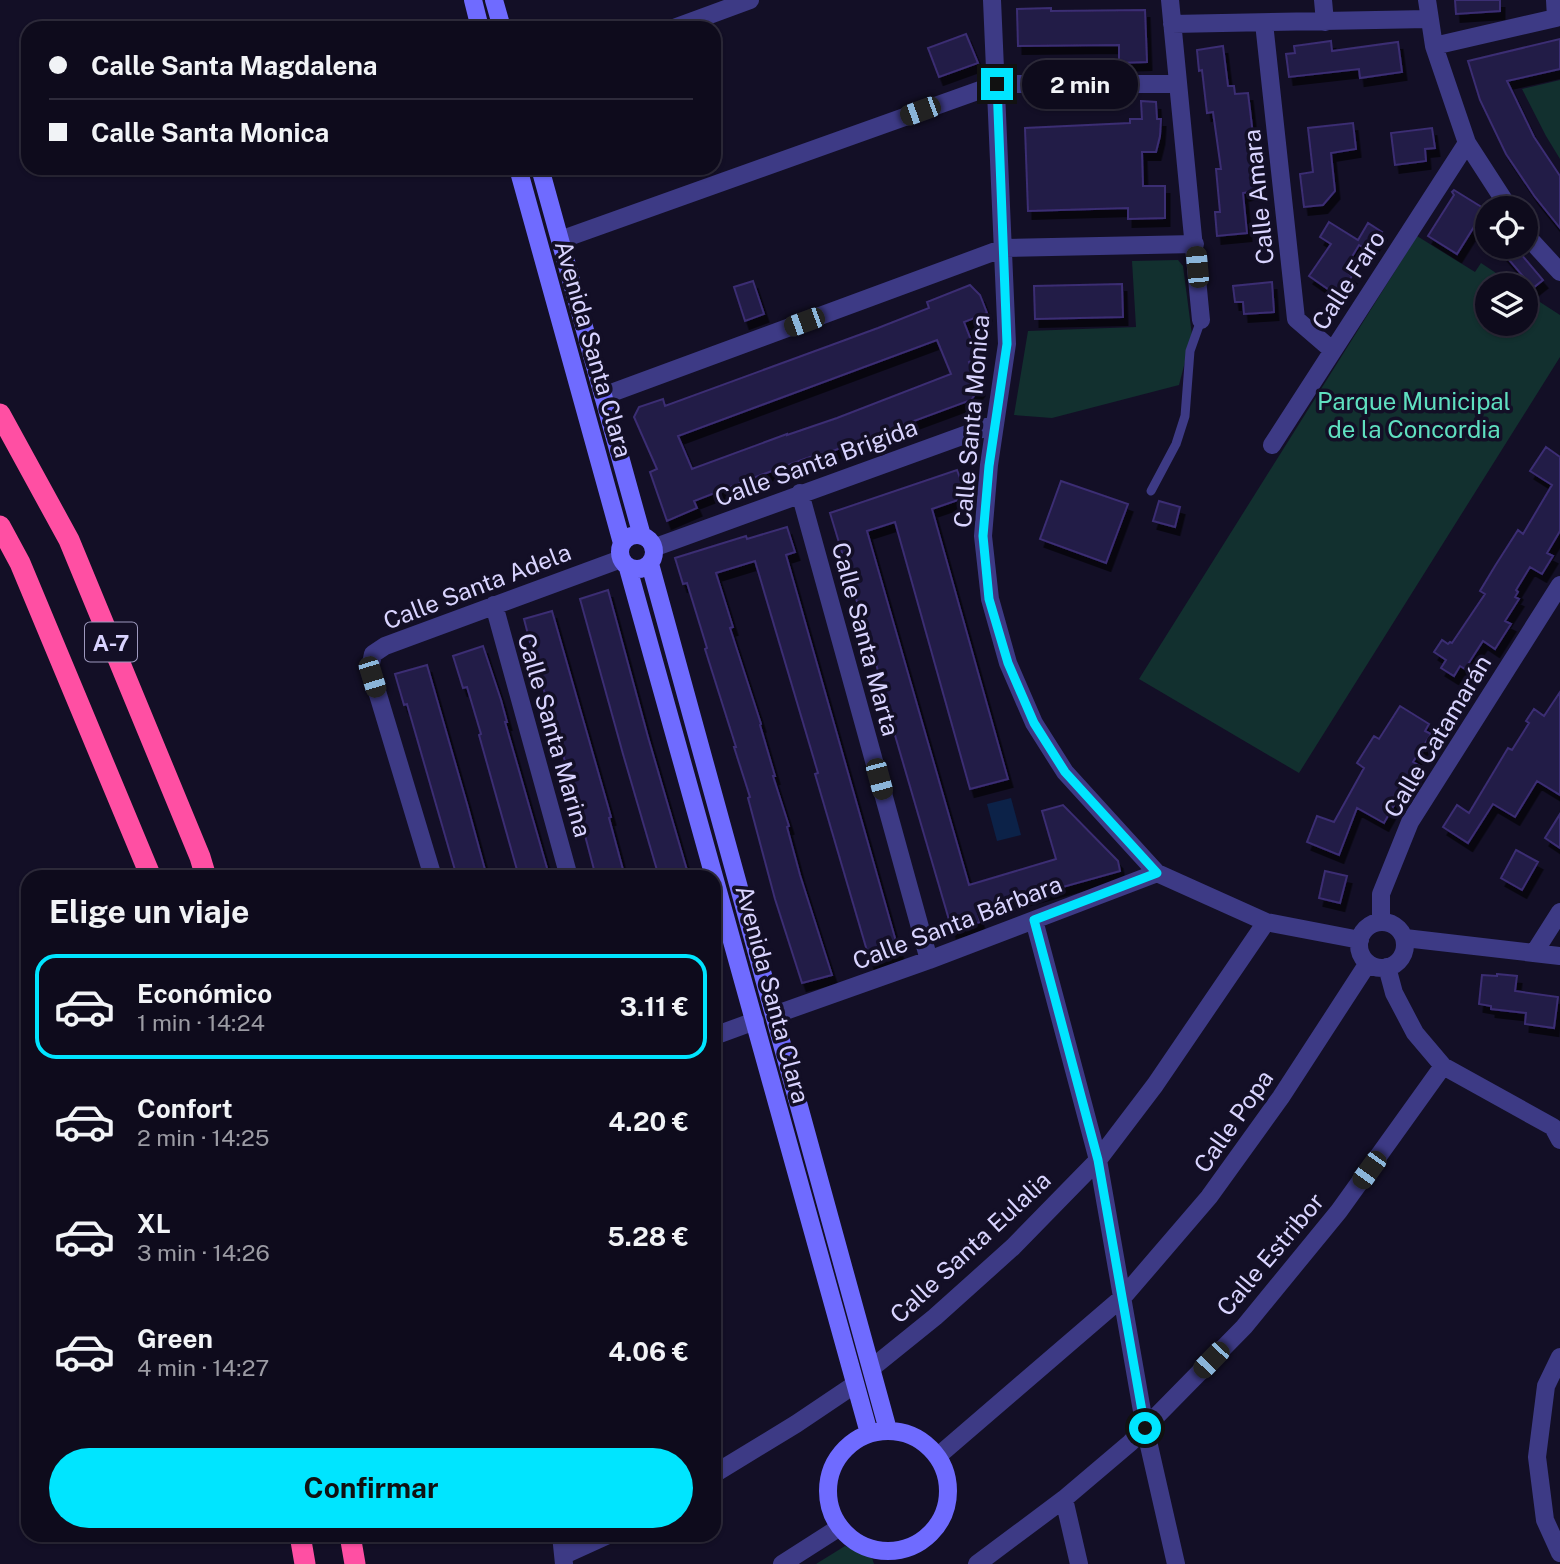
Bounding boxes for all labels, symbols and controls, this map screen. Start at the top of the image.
text: Calle Santa Magdalena [91,50,378,81]
callout: 2 min [1021,60,1137,108]
route end [981,68,1013,100]
text: 2 min [1050,71,1110,98]
car [897,94,944,128]
text: Calle Santa Monica [91,117,329,148]
street label: Calle Amara [1237,128,1279,266]
map controls [1475,196,1538,336]
button: locate [1475,196,1538,259]
street label: Calle Faro [1306,225,1390,335]
street label: Avenida Santa Clara [550,237,638,461]
car [1185,245,1210,289]
button: layers [1475,273,1538,336]
car [781,305,828,339]
street label: Calle Santa Monica [948,313,994,529]
park label: Parque Municipal de la Concordia [1317,387,1511,443]
street label: Calle Santa Brigida [711,412,921,512]
street label: Calle Santa Adela [379,537,575,635]
street label: Calle Santa Marta [827,539,905,739]
road number: A-7 [85,622,137,662]
street label: Calle Santa Marina [513,630,597,840]
street label: Calle Catamarán [1378,650,1496,822]
car [356,654,389,700]
car [864,756,895,802]
street label: Calle Santa Bárbara [848,869,1066,975]
street label: Avenida Santa Clara [730,882,816,1106]
text: Elige un viaje [49,893,249,930]
icon: car [53,975,116,1038]
text: Económico [137,978,272,1009]
text: 3.11 € [620,991,689,1022]
text: 1 min · 14:24 [137,1009,265,1036]
street label: Calle Popa [1188,1064,1278,1178]
icon: car [53,1090,116,1153]
text: Confort [137,1093,233,1124]
text: 4.20 € [608,1106,689,1137]
text: 2 min · 14:25 [137,1124,270,1151]
car [1349,1147,1390,1193]
street label: Calle Santa Eulalia [884,1165,1056,1329]
street label: Calle Estribor [1211,1187,1329,1321]
icon: car [53,1205,116,1268]
text: XL [137,1208,171,1239]
text: 5.28 € [607,1221,689,1252]
text: 3 min · 14:26 [137,1239,270,1266]
icon: car [53,1320,116,1383]
text: Green [137,1323,213,1354]
text: 4.06 € [608,1336,689,1367]
car [1189,1338,1234,1382]
text: 4 min · 14:27 [137,1354,269,1381]
route start [1129,1412,1161,1444]
button: Confirmar [49,1448,693,1528]

